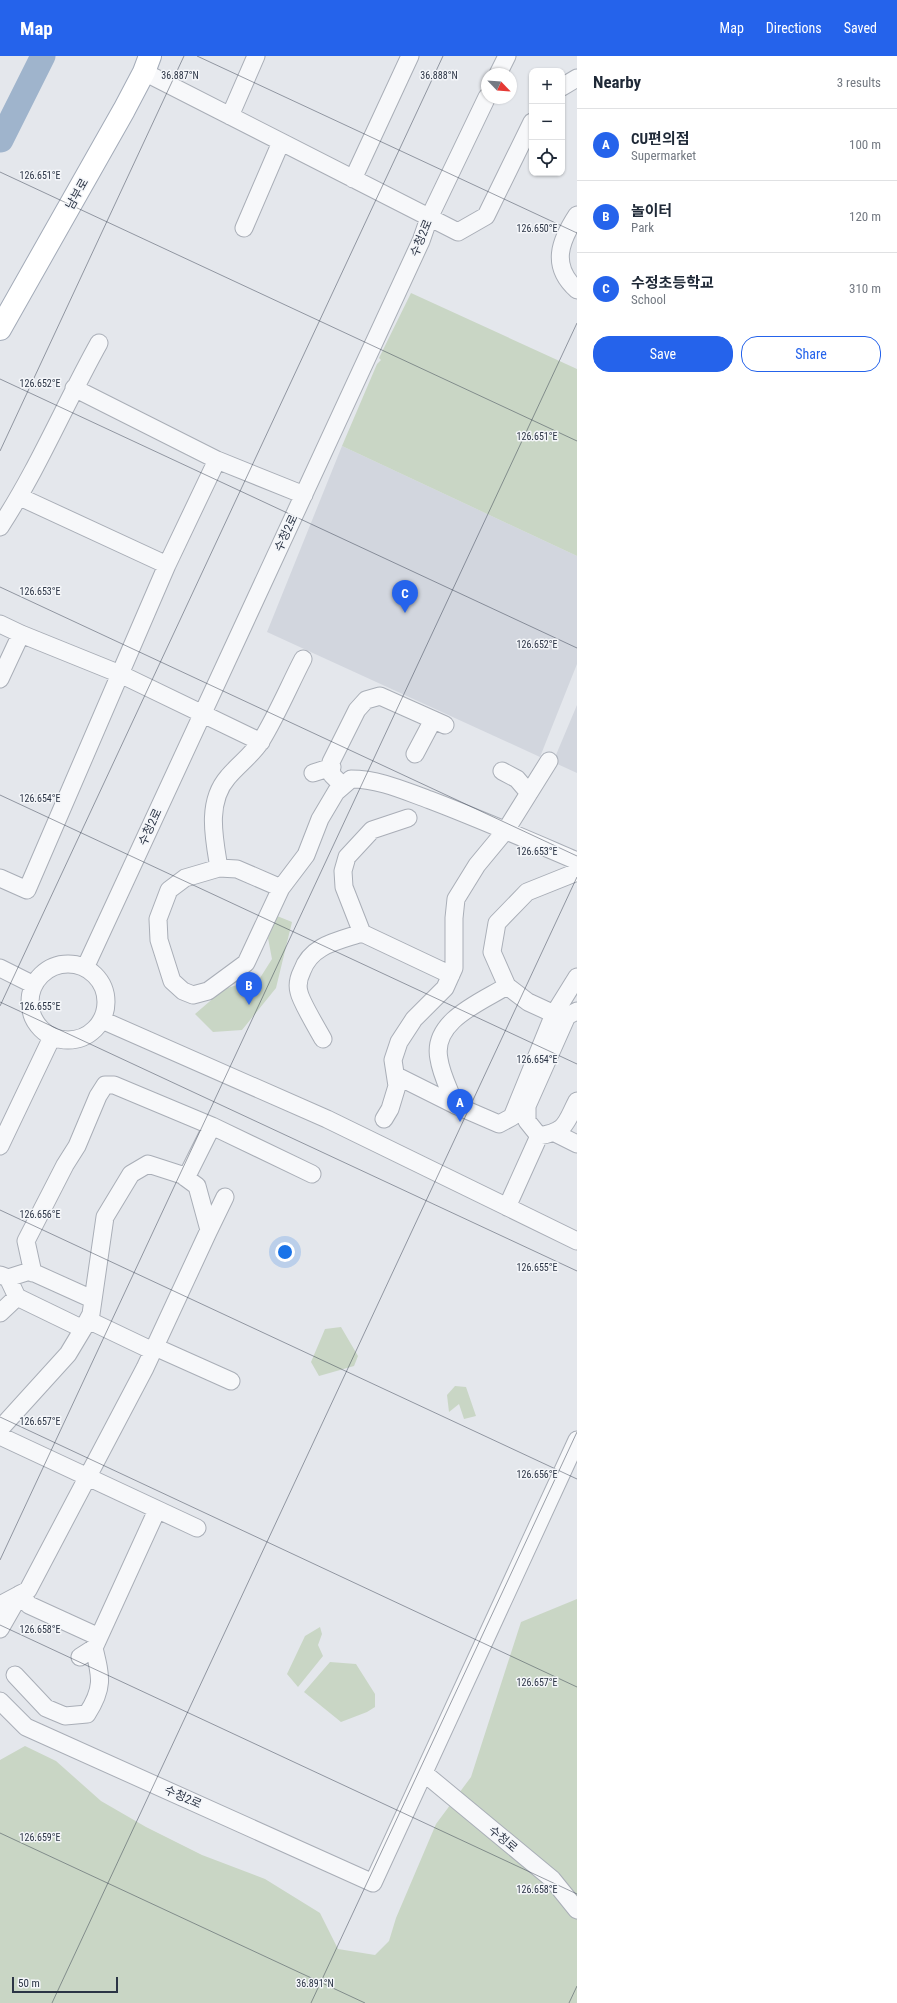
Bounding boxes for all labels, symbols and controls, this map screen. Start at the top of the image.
text: Map [20,17,53,40]
text: Map [720,20,744,36]
text: Directions [766,20,822,36]
text: Saved [844,20,877,36]
north arrow [481,68,517,104]
map controls [529,68,565,176]
button: + [529,68,565,104]
text: 36.887°N [161,70,199,81]
text: 36.888°N [420,70,458,81]
text: Nearby [593,72,641,92]
text: 3 results [837,75,881,90]
button: − [529,104,565,140]
text: CU편의점 [631,130,690,148]
text: A [602,137,610,152]
text: 100 m [849,137,881,152]
button: locate [529,140,565,176]
text: Supermarket [631,148,696,163]
text: 126.651°E [20,170,61,181]
street label: 남부로 [63,176,91,212]
text: 놀이터 [631,202,672,220]
text: B [602,209,610,224]
text: 120 m [849,209,881,224]
street label: 수청2로 [407,217,435,259]
text: Park [631,220,654,235]
text: 126.650°E [517,223,558,234]
text: 수정초등학교 [631,274,714,292]
text: C [602,281,610,296]
text: 310 m [849,281,881,296]
text: School [631,292,666,307]
button: Save [593,336,733,372]
button: Share [741,336,881,372]
text: 126.652°E [20,378,61,389]
text: 126.651°E [517,431,558,442]
street label: 수청2로 [271,512,301,554]
pin: C [392,580,418,613]
text: 126.653°E [20,586,61,597]
text: 126.652°E [517,639,558,650]
text: 126.654°E [20,793,61,804]
street label: 수청2로 [135,806,165,848]
text: 126.653°E [517,846,558,857]
pin: B [236,972,262,1005]
text: 126.655°E [20,1001,61,1012]
text: 126.654°E [517,1054,558,1065]
pin: A [447,1089,473,1122]
text: 126.656°E [20,1209,61,1220]
your location [275,1242,295,1262]
text: 126.655°E [517,1262,558,1273]
text: 126.657°E [20,1416,61,1427]
text: 126.656°E [517,1469,558,1480]
text: 126.658°E [20,1624,61,1635]
text: 126.657°E [517,1677,558,1688]
street label: 수청2로 [162,1783,204,1811]
street label: 수청로 [486,1823,520,1855]
text: 126.659°E [20,1832,61,1843]
text: 126.658°E [517,1884,558,1895]
scale bar [12,1975,118,1994]
text: 50 m [18,1977,40,1990]
text: 36.891°N [296,1978,334,1989]

